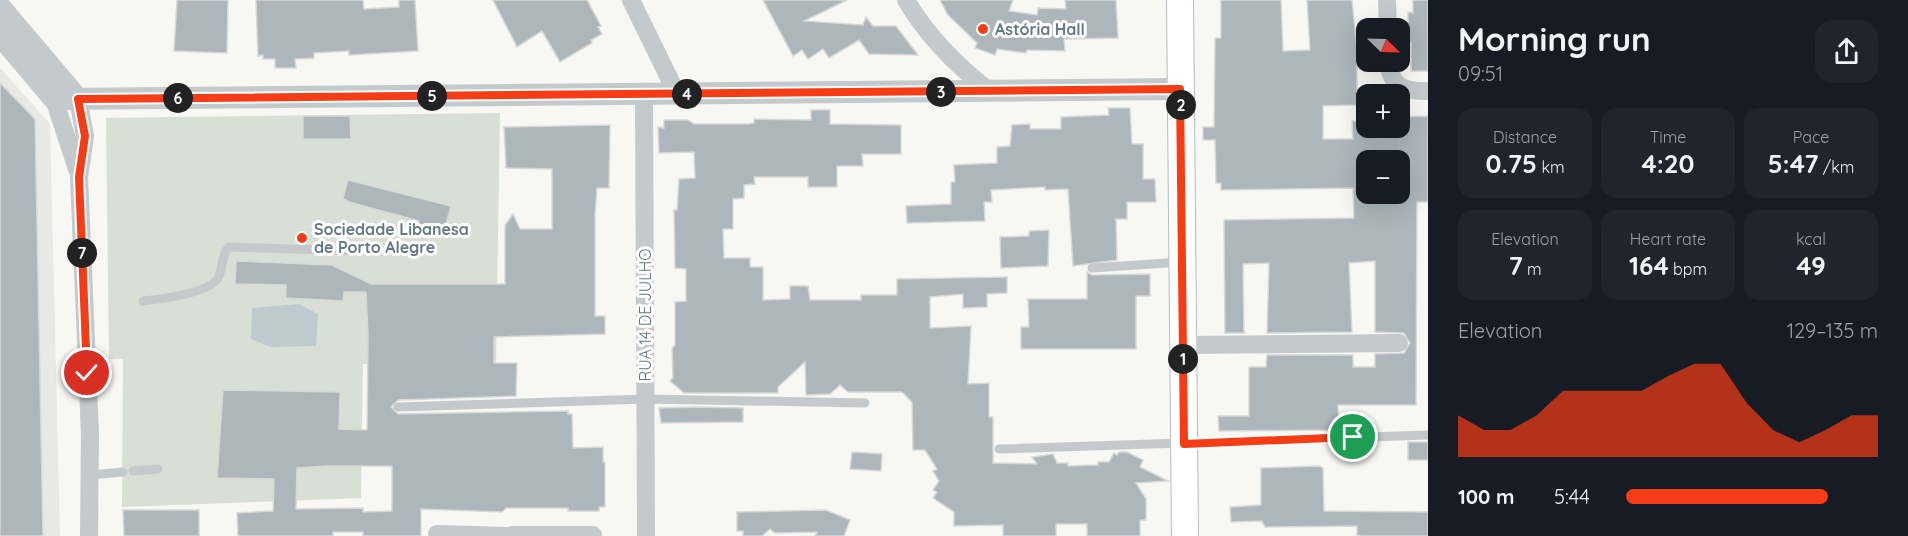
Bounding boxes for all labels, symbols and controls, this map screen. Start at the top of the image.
north arrow [1356,18,1410,72]
map controls [1356,18,1410,204]
text: Morning run [1458,18,1651,59]
place label: Astória Hall [995,19,1085,39]
button: share [1815,20,1878,83]
marker: Astória Hall [976,22,990,36]
text: 09:51 [1458,61,1503,86]
pin: 3 [926,77,956,107]
pin: 4 [672,79,702,109]
pin: 5 [417,81,447,111]
text: 3 [937,82,945,102]
pin: 6 [163,83,193,113]
text: 4 [682,84,692,104]
button: + [1356,84,1410,138]
text: 5 [427,86,437,106]
text: 6 [174,88,182,108]
pin: 2 [1166,90,1196,120]
text: 2 [1176,95,1186,115]
text: Distance [1493,127,1557,147]
text: Time [1650,127,1686,147]
text: Pace [1793,127,1829,147]
text: 0.75 [1485,147,1537,180]
text: 4:20 [1641,147,1695,180]
text: 5:47 [1768,147,1818,180]
button: − [1356,150,1410,204]
text: km [1537,157,1565,177]
text: /km [1818,157,1854,177]
place label: Sociedade Libanesa de Porto Alegre [314,219,469,257]
text: Elevation [1491,229,1559,249]
text: Heart rate [1630,229,1706,249]
text: kcal [1796,229,1826,249]
marker: Sociedade Libanesa de Porto Alegre [295,231,309,245]
pin: 7 [67,238,97,268]
text: 7 [78,243,86,263]
street label: RUA 14 DE JULHO [635,249,655,381]
text: 7 [1508,249,1523,282]
text: 164 [1629,249,1669,282]
text: 49 [1796,249,1826,282]
text: m [1523,259,1542,279]
text: bpm [1669,259,1707,279]
text: Elevation [1458,318,1542,343]
text: 129–135 m [1787,318,1878,343]
pin: 1 [1168,344,1198,374]
pin [61,347,112,398]
text: 1 [1180,349,1186,369]
icon: check [70,356,103,389]
pin [1327,411,1378,462]
icon: arrive [1336,420,1369,453]
text: 100 m [1458,484,1514,509]
text: 5:44 [1554,484,1590,509]

